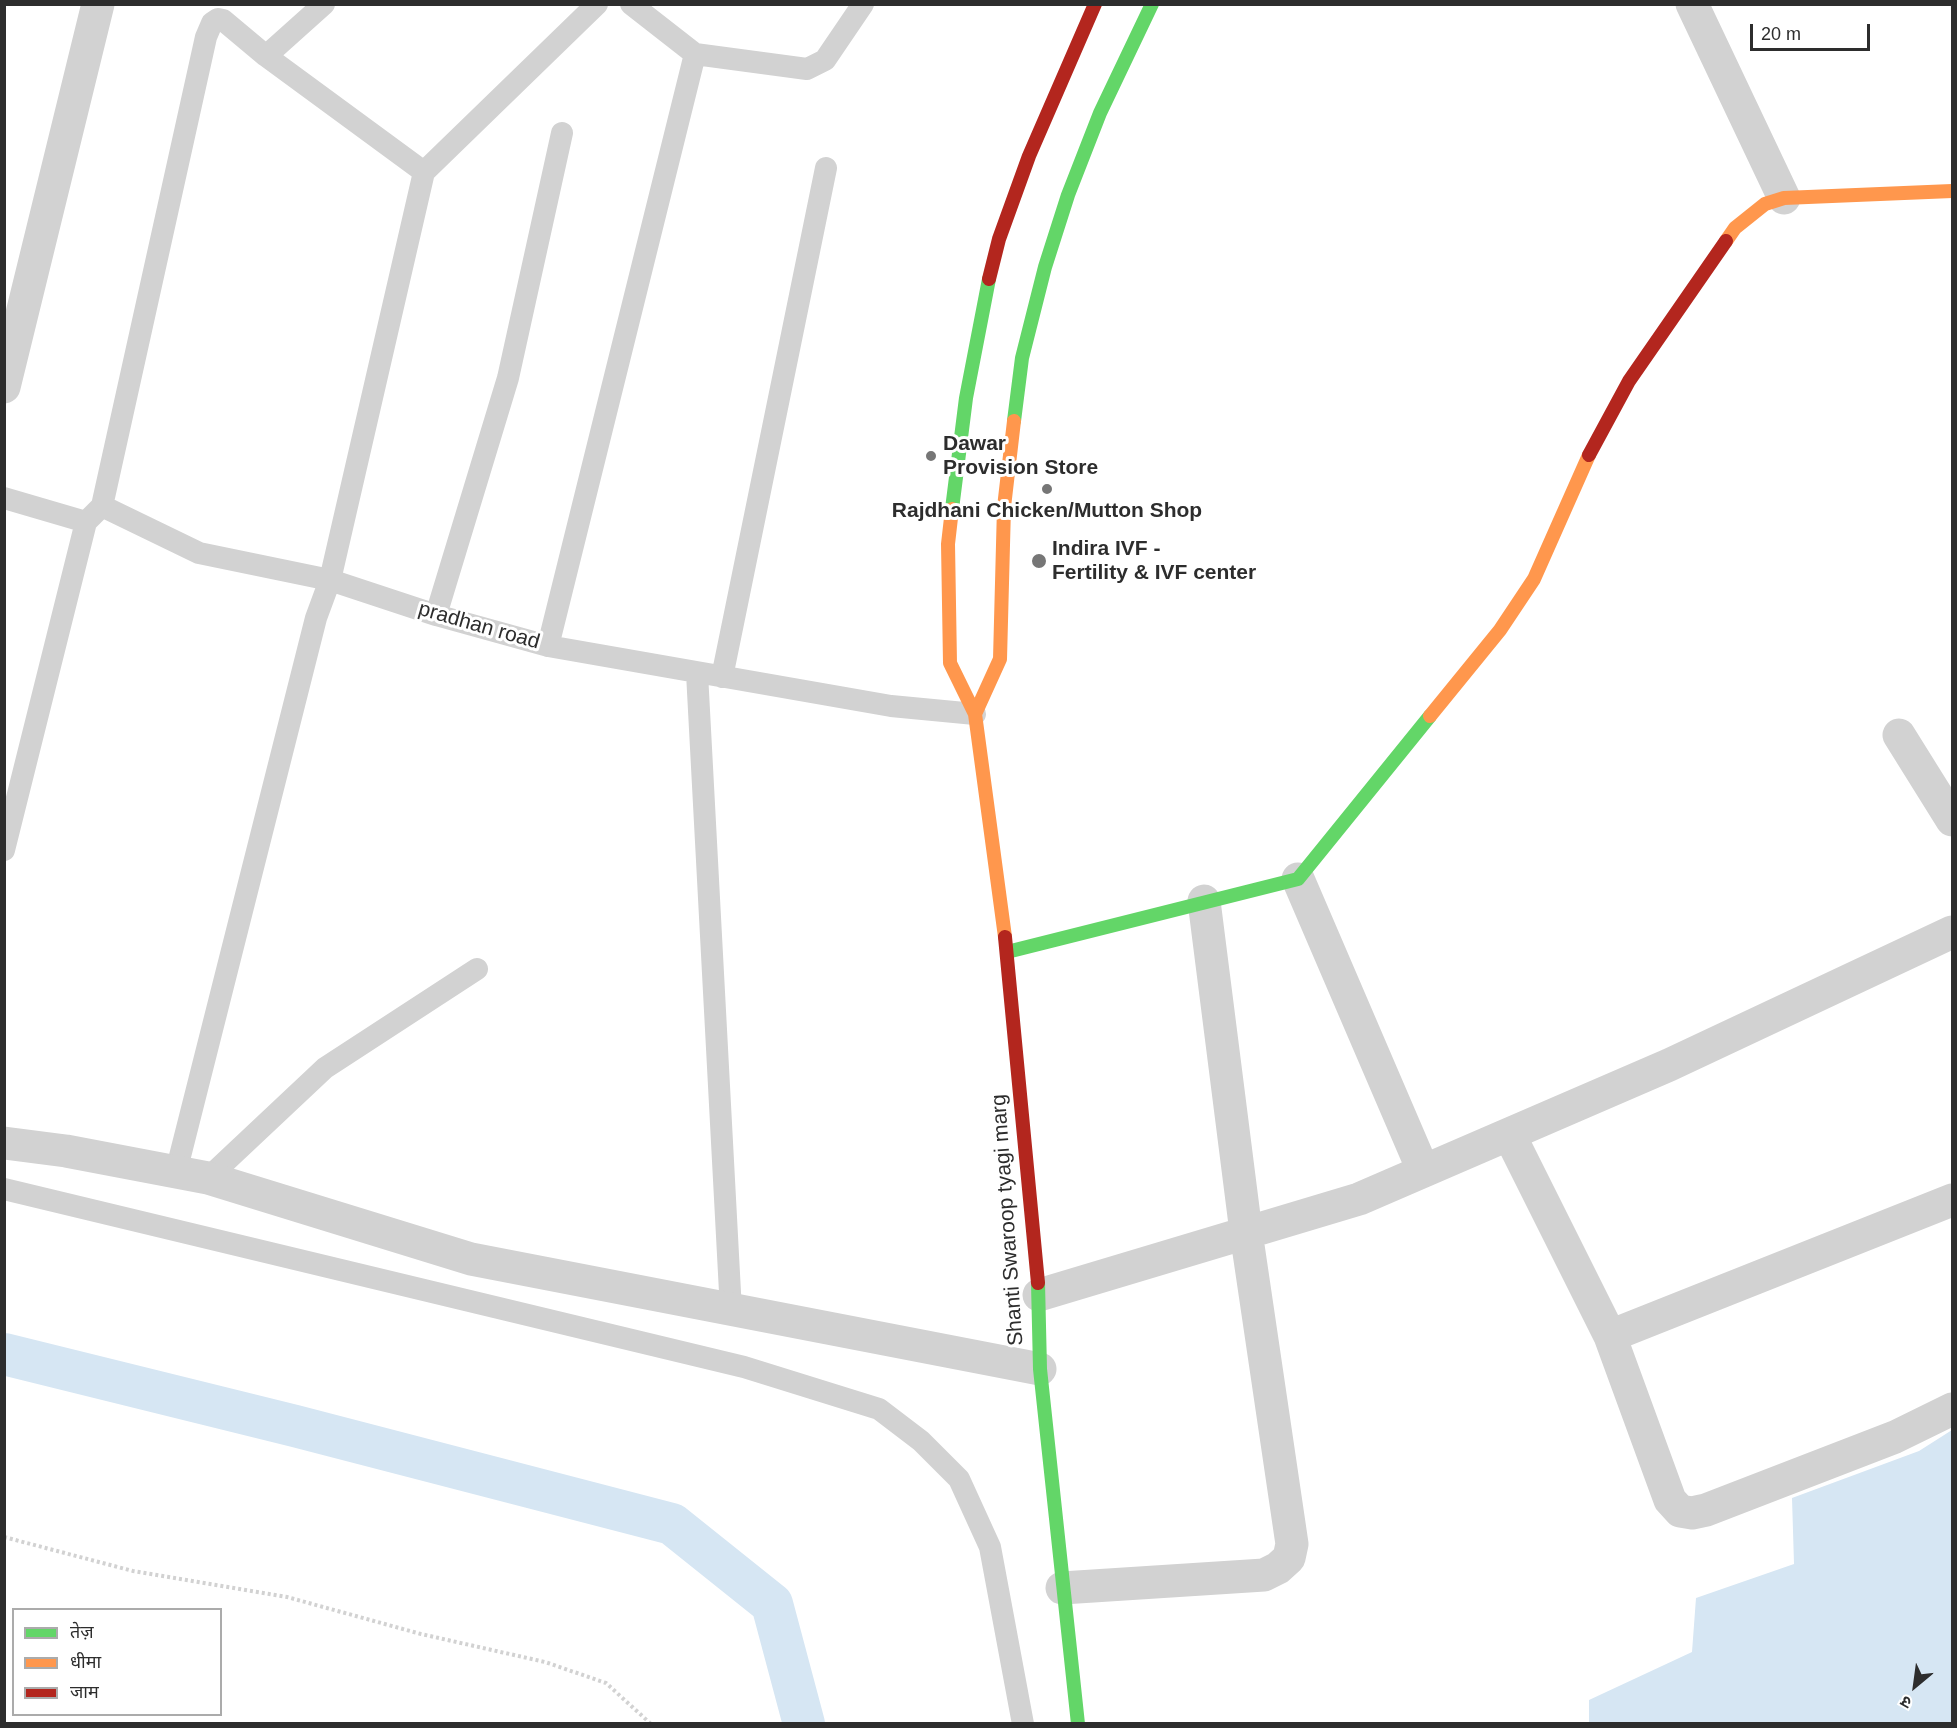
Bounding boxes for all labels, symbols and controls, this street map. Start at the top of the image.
scale bar [1753,12,1873,50]
text: 20 m [1761,24,1801,44]
place label: Dawar Provision Store [943,431,1098,481]
marker: Dawar Provision Store [924,449,938,463]
marker: Rajdhani Chicken/Mutton Shop [1040,482,1054,496]
place label: Rajdhani Chicken/Mutton Shop [892,498,1202,524]
place label: Indira IVF - Fertility & IVF center [1052,536,1256,586]
marker: Indira IVF - Fertility & IVF center [1030,552,1048,570]
street label: pradhan road [415,597,543,655]
street label: Shanti Swaroop tyagi marg [987,1093,1029,1347]
legend [12,1608,222,1716]
text: तेज़ [70,1622,94,1642]
text: धीमा [70,1652,101,1672]
north arrow [1885,1656,1945,1716]
text: जाम [70,1682,99,1702]
text: उ [1898,1692,1914,1712]

